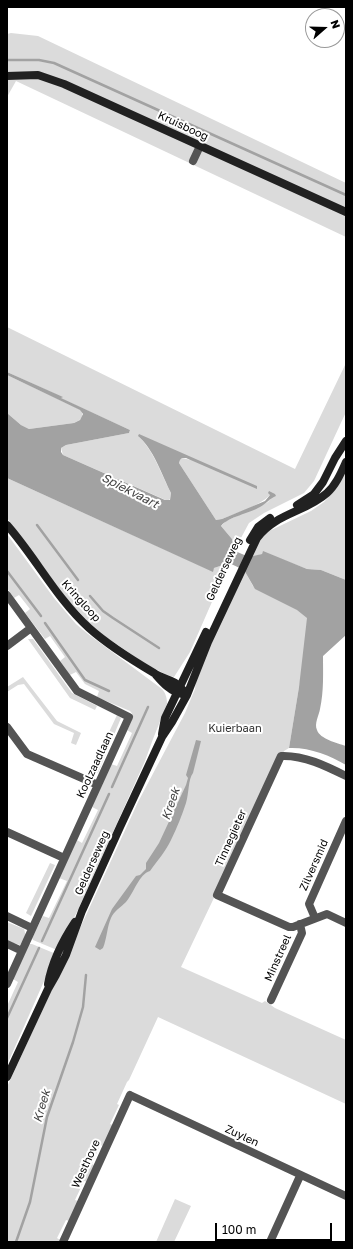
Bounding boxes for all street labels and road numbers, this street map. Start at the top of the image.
street label: Kruisboog [156,109,210,143]
street label: Gelderseweg [203,535,245,603]
street label: Kringloop [59,577,103,625]
street label: Koolzaadlaan [74,730,116,800]
street label: Tinnegieter [213,808,249,868]
street label: Gelderseweg [72,829,112,897]
street label: Zilversmid [297,837,331,893]
street label: Minstreel [262,933,294,983]
street label: Zuylen [223,1122,261,1150]
street label: Westhove [69,1138,103,1190]

